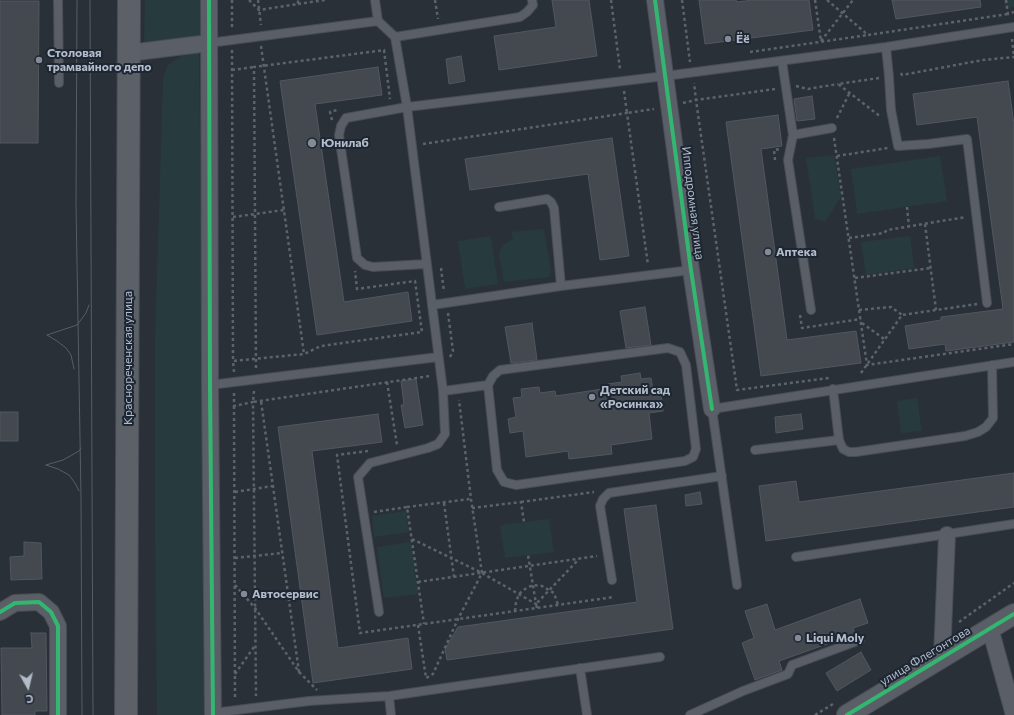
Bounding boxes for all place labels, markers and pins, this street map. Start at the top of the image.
place label: Ёё [736,32,749,46]
marker: Ёё [723,34,733,44]
place label: Столовая трамвайного депо [47,46,151,74]
marker: Столовая трамвайного депо [34,55,44,65]
place label: Юнилаб [321,136,369,150]
marker: Юнилаб [306,137,318,149]
place label: Аптека [776,245,817,259]
marker: Аптека [763,247,773,257]
place label: Детский сад «Росинка» [600,383,670,411]
marker: Детский сад «Росинка» [587,392,597,402]
place label: Автосервис [252,587,319,601]
marker: Автосервис [239,589,249,599]
place label: Liqui Moly [806,631,864,645]
marker: Liqui Moly [793,633,803,643]

